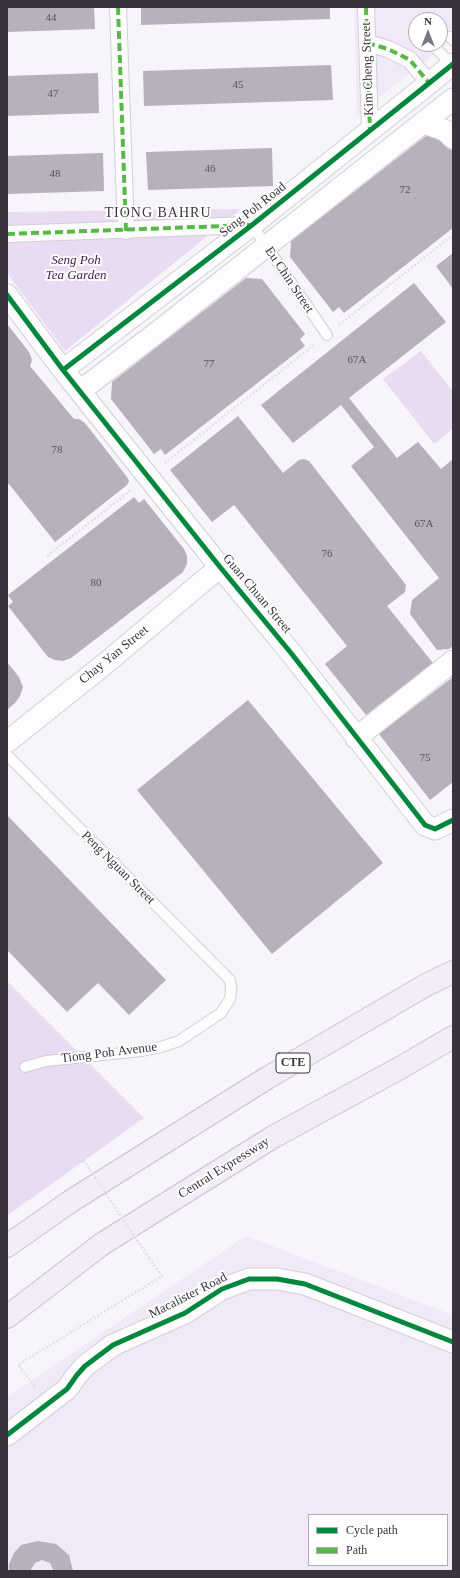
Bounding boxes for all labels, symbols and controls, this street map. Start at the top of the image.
house number: 44 [46,11,56,25]
north arrow [408,12,448,52]
text: N [424,15,432,27]
street label: Kim Cheng Street [359,22,377,116]
house number: 45 [232,78,244,92]
house number: 47 [48,87,58,101]
house number: 46 [204,162,216,176]
house number: 48 [50,167,60,181]
street label: Seng Poh Road [217,179,289,241]
house number: 72 [400,183,410,197]
district label: TIONG BAHRU [104,205,212,221]
street label: Eu Chin Street [261,244,317,316]
park label: Seng Poh Tea Garden [46,253,106,284]
house number: 67A [348,353,366,367]
house number: 77 [204,357,214,371]
house number: 78 [52,443,62,457]
house number: 67A [415,517,433,531]
house number: 76 [322,547,332,561]
street label: Guan Chuan Street [219,551,295,637]
house number: 80 [90,576,102,590]
street label: Chay Yan Street [76,622,152,688]
house number: 75 [420,751,430,765]
street label: Peng Nguan Street [78,828,158,908]
street label: Tiong Poh Avenue [60,1039,158,1067]
road number: CTE [276,1053,310,1073]
street label: Central Expressway [176,1134,272,1202]
street label: Macalister Road [146,1270,230,1322]
legend [308,1514,448,1566]
text: Cycle path [346,1523,398,1537]
text: Path [346,1543,367,1557]

